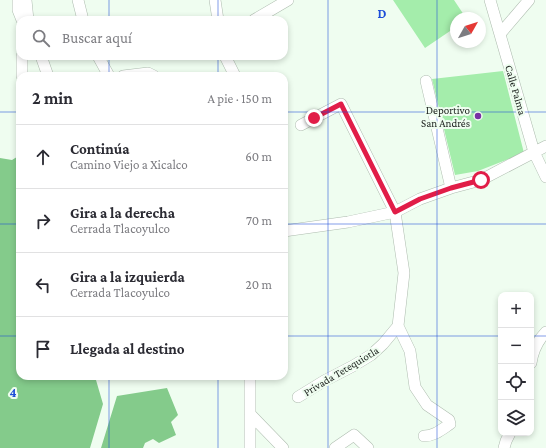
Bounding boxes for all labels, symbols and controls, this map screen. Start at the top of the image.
text: D [378,6,387,21]
north arrow [450,12,486,48]
search box [16,16,288,60]
icon: search [30,27,52,49]
text: Buscar aquí [62,30,132,46]
street label: Calle Palma [503,64,529,116]
text: 2 min [32,89,73,108]
text: A pie · 150 m [208,91,272,106]
place label: Deportivo San Andrés [421,104,471,129]
route end [305,109,323,127]
marker: Deportivo San Andrés [473,111,483,121]
text: Continúa [70,141,130,157]
icon: ahead [32,146,54,168]
text: 60 m [245,149,272,164]
text: Camino Viejo a Xicalco [70,157,188,172]
route start [472,171,490,189]
text: Gira a la derecha [70,205,175,221]
icon: right [32,210,54,232]
text: 70 m [246,213,272,228]
text: Cerrada Tlacoyulco [70,221,170,236]
text: Gira a la izquierda [70,269,185,285]
icon: left [32,274,54,296]
text: 20 m [246,277,272,292]
text: Cerrada Tlacoyulco [70,285,170,300]
map controls [498,292,534,436]
button: + [498,292,534,328]
button: − [498,328,534,364]
icon: arrive [32,338,54,360]
text: Llegada al destino [70,341,185,357]
street label: Privada Tetequiotla [301,344,381,399]
button: locate [498,364,534,400]
text: 4 [9,385,17,400]
button: layers [498,400,534,436]

